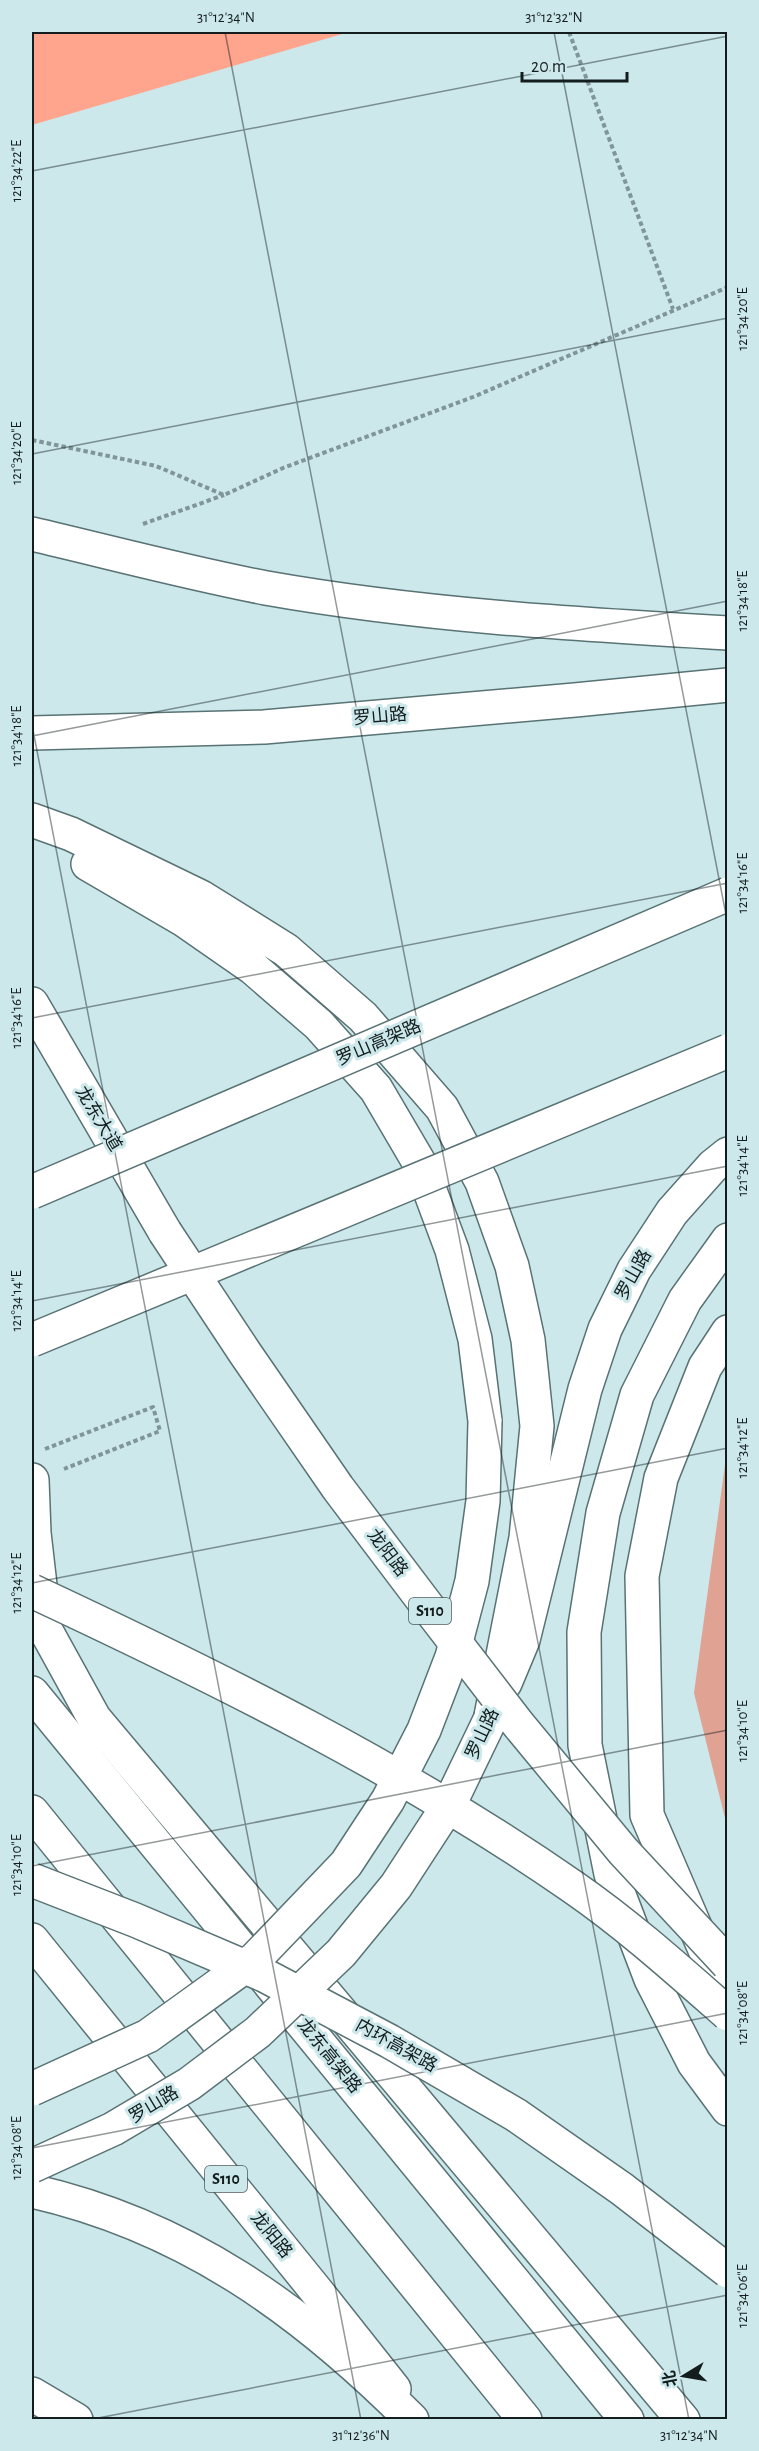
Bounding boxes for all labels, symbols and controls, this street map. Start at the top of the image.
text: 31°12'34"N [197,10,255,25]
text: 31°12'32"N [525,10,583,25]
scale bar [522,45,627,83]
text: 20 m [531,58,566,76]
text: 121°34'22"E [9,140,24,202]
text: 121°34'20"E [735,287,750,351]
text: 121°34'20"E [9,421,24,485]
text: 121°34'18"E [735,570,750,632]
street label: 罗山路 [352,704,408,728]
text: 121°34'18"E [9,705,24,767]
text: 121°34'16"E [735,852,750,914]
text: 121°34'16"E [9,987,24,1049]
street label: 罗山高架路 [333,1015,424,1069]
street label: 龙东大道 [72,1082,126,1154]
text: 121°34'14"E [735,1135,750,1197]
street label: 罗山路 [611,1246,655,1303]
text: 121°34'14"E [9,1270,24,1332]
text: 121°34'12"E [735,1418,750,1478]
street label: 龙阳路 [364,1525,412,1580]
text: 121°34'12"E [9,1553,24,1613]
road number: S110 [409,1598,451,1624]
text: 121°34'10"E [735,1700,750,1762]
street label: 罗山路 [462,1705,503,1762]
text: 121°34'10"E [9,1834,24,1896]
text: 121°34'08"E [735,1981,750,2045]
street label: 龙东高架路 [294,2014,366,2097]
street label: 内环高架路 [352,2015,441,2076]
street label: 罗山路 [125,2082,182,2127]
text: 121°34'08"E [9,2116,24,2180]
road number: S110 [205,2166,247,2192]
street label: 龙阳路 [247,2207,297,2262]
text: 121°34'06"E [735,2264,750,2328]
north arrow [654,2346,714,2406]
text: 北 [660,2369,680,2388]
text: 31°12'36"N [332,2428,390,2443]
text: 31°12'34"N [660,2428,718,2443]

